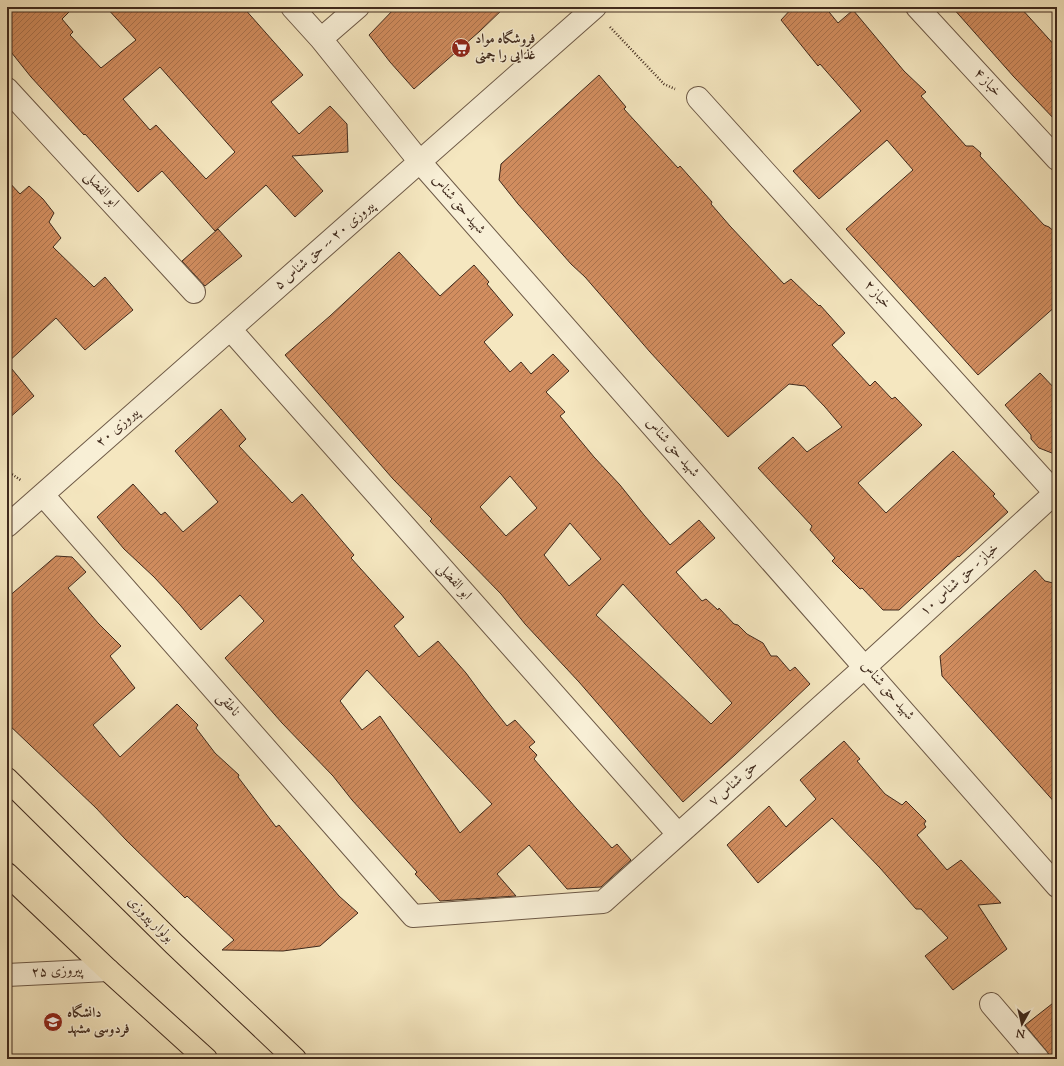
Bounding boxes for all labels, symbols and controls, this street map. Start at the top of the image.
place label: فروشگاه مواد غذایی را چمنی [475,29,536,66]
supermarket icon: فروشگاه مواد غذایی را چمنی [450,37,472,59]
street label: خباز ۴ [969,64,1005,102]
street label: ابو الفضلی [79,167,123,213]
street label: شهید حق شناس [426,171,490,239]
street label: پیروزی ۲۰ -- حق شناس ۵ [270,196,381,295]
street label: خباز ۲ [859,276,895,314]
street label: پیروزی ۲۰ [92,403,145,452]
street label: شهید حق شناس [640,414,704,482]
street label: خباز - حق شناس ۱۰ [916,539,1004,621]
street label: ابو الفضلی [432,559,476,605]
street label: شهید حق شناس [855,657,919,725]
street label: ناطقی [212,688,244,722]
street label: حق شناس ۷ [705,756,763,812]
street label: بولوار پیروزی [122,892,178,948]
street label: پیروزی ۲۵ [31,961,85,983]
place label: دانشگاه فردوسی مشهد [67,1003,130,1040]
north arrow [1002,1004,1042,1044]
school or university icon: دانشگاه فردوسی مشهد [42,1011,64,1033]
text: N [1015,1024,1027,1042]

